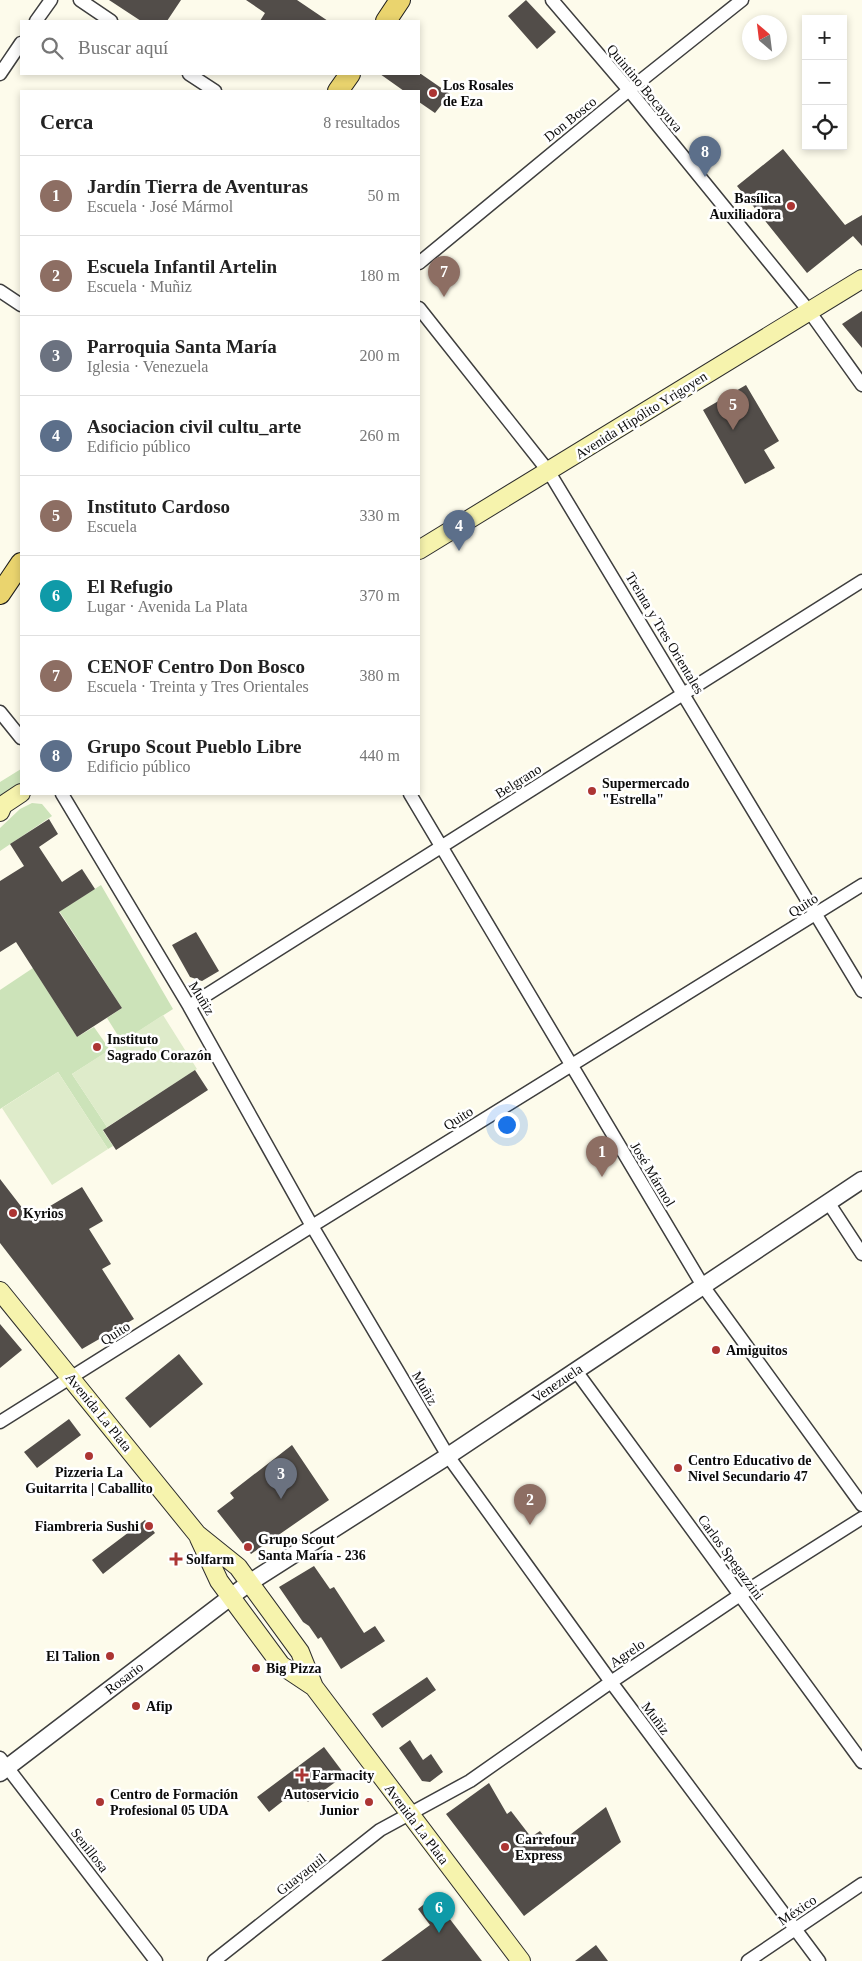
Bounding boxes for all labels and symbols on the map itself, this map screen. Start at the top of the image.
north arrow [742,15,787,60]
street label: Quintino Bocayuva [604,42,686,136]
place label: Los Rosales de Eza [443,78,514,109]
marker: Los Rosales de Eza [427,87,439,99]
street label: Don Bosco [541,94,599,145]
pin: 8 [689,136,721,177]
place label: Basílica Auxiliadora [709,191,781,222]
marker: Basílica Auxiliadora [785,200,797,212]
pin: 7 [428,256,460,297]
street label: Avenida Hipólito Yrigoyen [573,369,710,462]
pin: 5 [717,389,749,430]
pin: 4 [443,510,475,551]
street label: Treinta y Tres Orientales [622,570,707,697]
street label: Belgrano [493,761,544,801]
place label: Supermercado "Estrella" [602,776,690,807]
marker: Supermercado "Estrella" [586,785,598,797]
street label: Quito [786,891,821,920]
street label: Muñiz [186,979,217,1018]
place label: Instituto Sagrado Corazón [107,1032,212,1063]
marker: Instituto Sagrado Corazón [91,1041,103,1053]
street label: Quito [441,1104,476,1133]
your location [494,1112,520,1138]
pin: 1 [586,1136,618,1177]
street label: José Mármol [627,1139,678,1209]
place label: Kyrios [23,1206,64,1221]
marker: Kyrios [7,1207,19,1219]
street label: Quito [98,1319,133,1348]
place label: Amiguitos [726,1343,788,1358]
marker: Amiguitos [710,1344,722,1356]
street label: Venezuela [529,1361,586,1406]
street label: Muñiz [409,1369,440,1408]
street label: Avenida La Plata [63,1370,135,1455]
marker: Pizzeria La Guitarrita | Caballito [83,1450,95,1462]
place label: Centro Educativo de Nivel Secundario 47 [688,1453,811,1484]
pin: 3 [265,1458,297,1499]
marker: Centro Educativo de Nivel Secundario 47 [672,1462,684,1474]
place label: Pizzeria La Guitarrita | Caballito [25,1465,153,1496]
pin: 2 [514,1484,546,1525]
street label: Carlos Spegazzini [695,1512,767,1603]
place label: Fiambreria Sushi [35,1519,139,1534]
marker: Fiambreria Sushi [143,1520,155,1532]
place label: Grupo Scout Santa María - 236 [258,1532,366,1563]
marker: Grupo Scout Santa María - 236 [242,1541,254,1553]
place label: Solfarm [186,1552,235,1567]
marker: Solfarm [170,1553,182,1565]
street label: Agrelo [607,1636,648,1671]
place label: El Talion [46,1649,100,1664]
marker: El Talion [104,1650,116,1662]
street label: Rosario [102,1659,146,1697]
place label: Big Pizza [266,1661,322,1676]
marker: Big Pizza [250,1662,262,1674]
place label: Afip [146,1699,173,1714]
street label: Muñiz [639,1699,673,1737]
marker: Afip [130,1700,142,1712]
place label: Farmacity [312,1768,374,1783]
marker: Farmacity [296,1769,308,1781]
street label: Avenida La Plata [382,1781,452,1868]
place label: Centro de Formación Profesional 05 UDA [110,1787,238,1818]
place label: Autoservicio Junior [284,1787,359,1818]
marker: Centro de Formación Profesional 05 UDA [94,1796,106,1808]
marker: Autoservicio Junior [363,1796,375,1808]
street label: Senillosa [68,1825,112,1876]
place label: Carrefour Express [515,1832,576,1863]
marker: Carrefour Express [499,1841,511,1853]
street label: Guayaquil [274,1850,329,1898]
pin: 6 [423,1892,455,1933]
street label: México [775,1892,819,1929]

